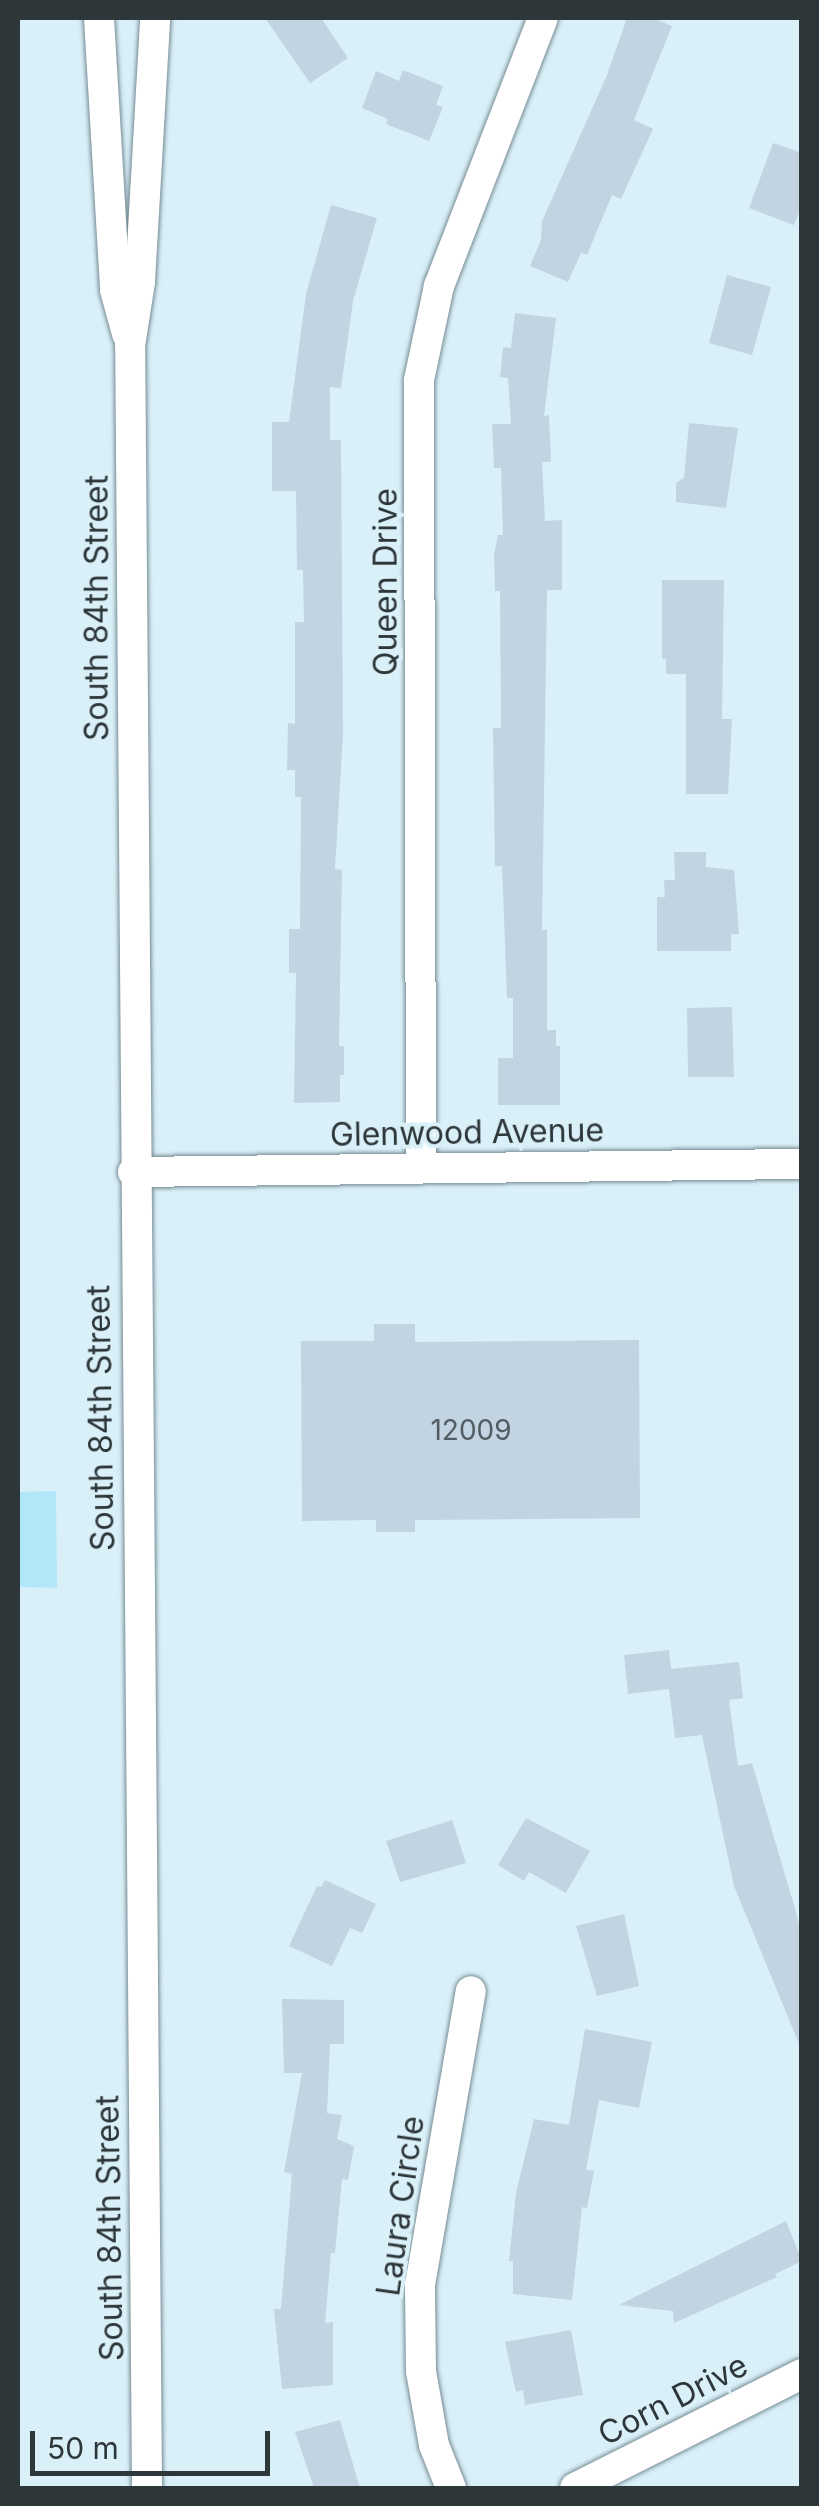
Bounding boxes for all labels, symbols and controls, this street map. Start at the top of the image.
street label: South 84th Street [78,475,116,741]
street label: Queen Drive [367,488,405,676]
street label: Glenwood Avenue [330,1111,604,1155]
street label: South 84th Street [79,1285,123,1551]
house number: 12009 [430,1413,512,1447]
street label: South 84th Street [88,2095,132,2361]
street label: Laura Circle [369,2114,433,2298]
street label: Corn Drive [592,2346,754,2454]
scale bar [35,2411,275,2473]
text: 50 m [47,2430,119,2466]

